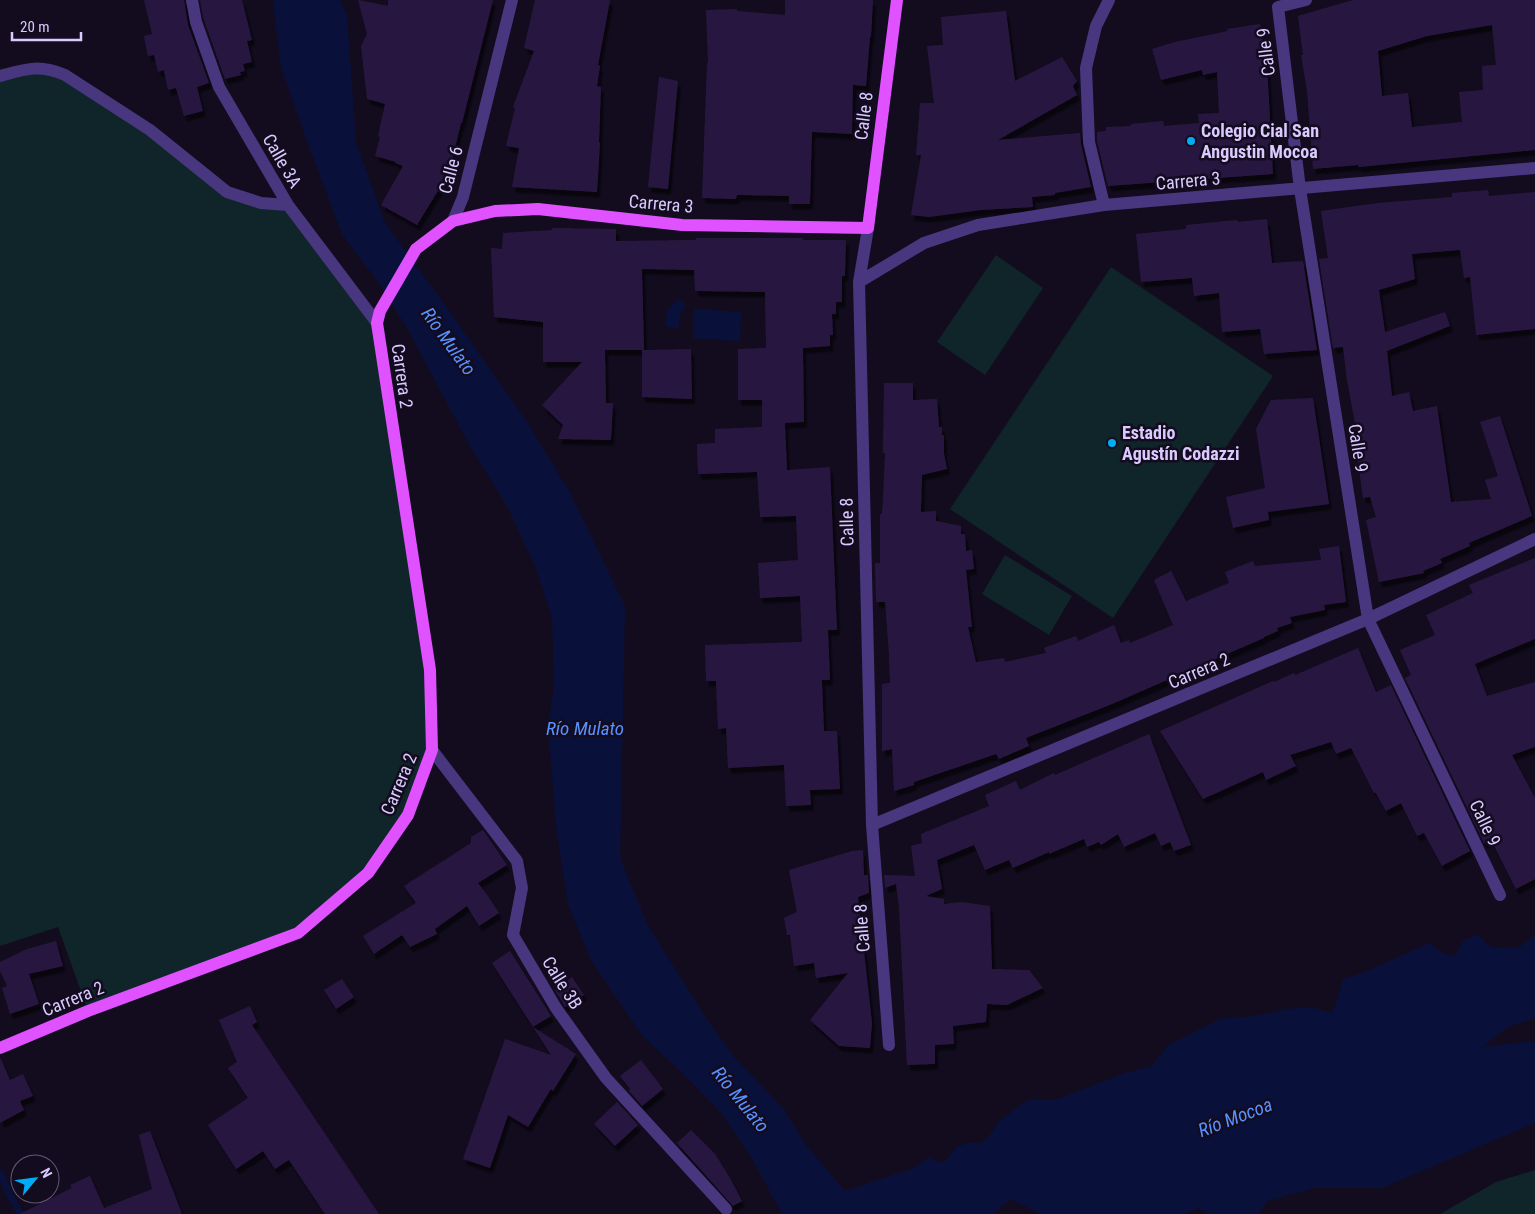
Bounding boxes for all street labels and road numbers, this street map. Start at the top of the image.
street label: Calle 9 [1252,27,1279,77]
street label: Calle 8 [850,91,877,141]
street label: Calle 3A [259,130,307,192]
street label: Calle 6 [434,144,467,196]
street label: Carrera 3 [1155,167,1221,194]
street label: Carrera 3 [628,190,694,217]
street label: Carrera 2 [388,342,417,410]
street label: Calle 9 [1344,422,1373,474]
street label: Calle 8 [836,498,857,546]
street label: Carrera 2 [1165,648,1233,693]
street label: Carrera 2 [376,750,421,818]
street label: Calle 9 [1465,796,1506,849]
street label: Calle 8 [849,903,874,953]
street label: Calle 3B [538,952,587,1013]
street label: Carrera 2 [39,977,107,1020]

